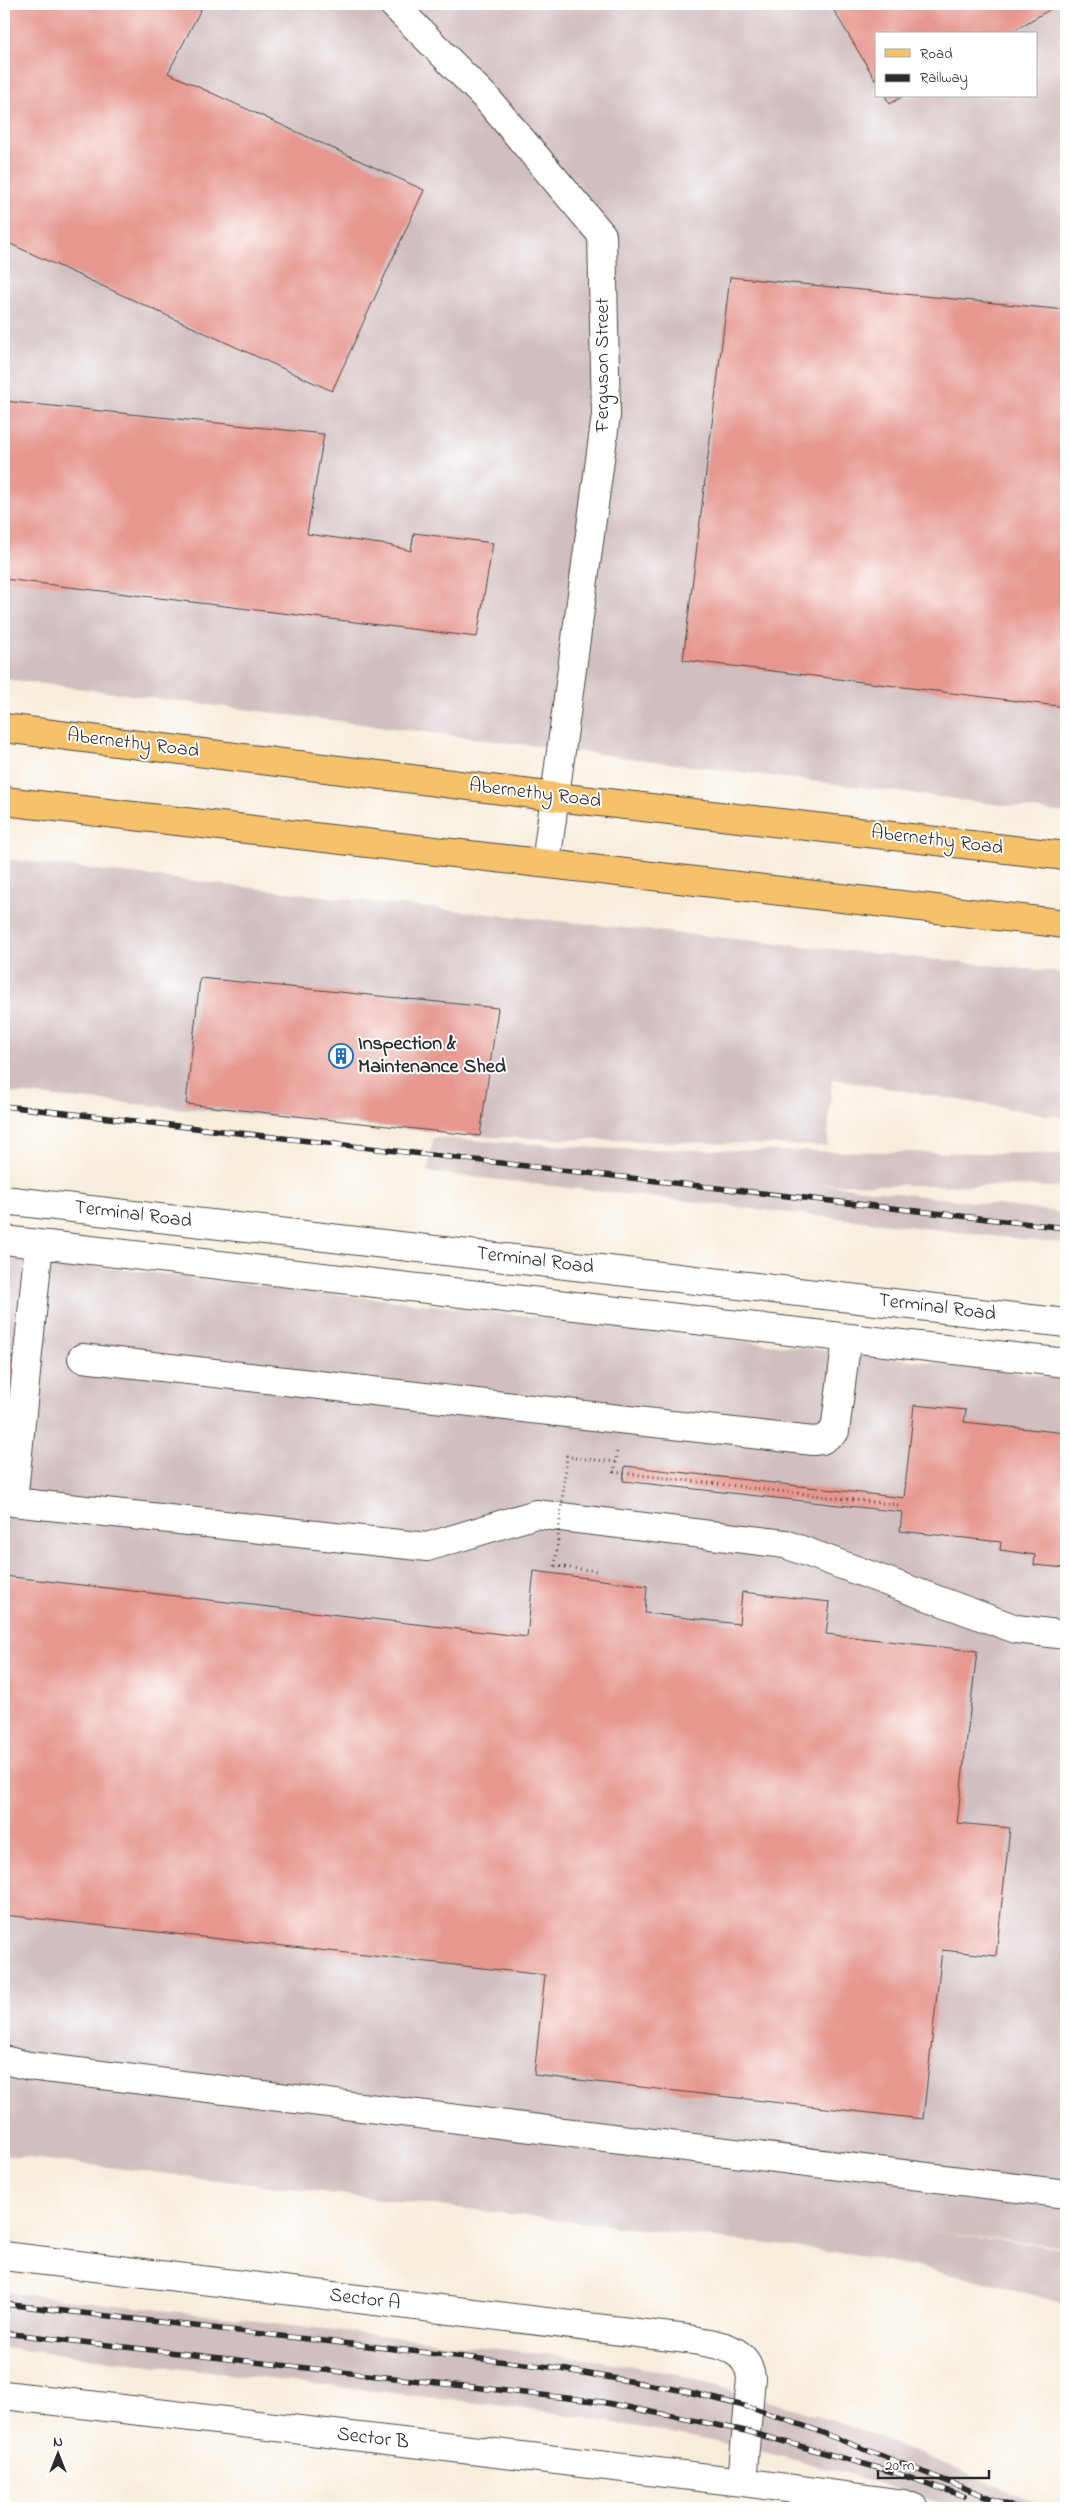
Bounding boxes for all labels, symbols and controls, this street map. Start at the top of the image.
legend [875,32,1038,98]
text: Road [920,43,953,65]
text: Railway [920,67,968,90]
street label: Ferguson Street [589,298,619,433]
street label: Abernethy Road [65,722,201,766]
street label: Abernethy Road [467,772,603,816]
street label: Abernethy Road [869,819,1005,863]
place label: Inspection & Maintenance Shed [358,1030,507,1082]
building icon: Inspection & Maintenance Shed [328,1043,354,1069]
street label: Terminal Road [73,1193,193,1237]
street label: Terminal Road [475,1239,595,1283]
street label: Terminal Road [877,1286,997,1330]
street label: Sector A [328,2281,402,2319]
street label: Sector B [335,2420,411,2458]
north arrow [32,2430,82,2480]
text: N [53,2432,63,2453]
scale bar [878,2447,989,2479]
text: 20 m [885,2455,915,2477]

